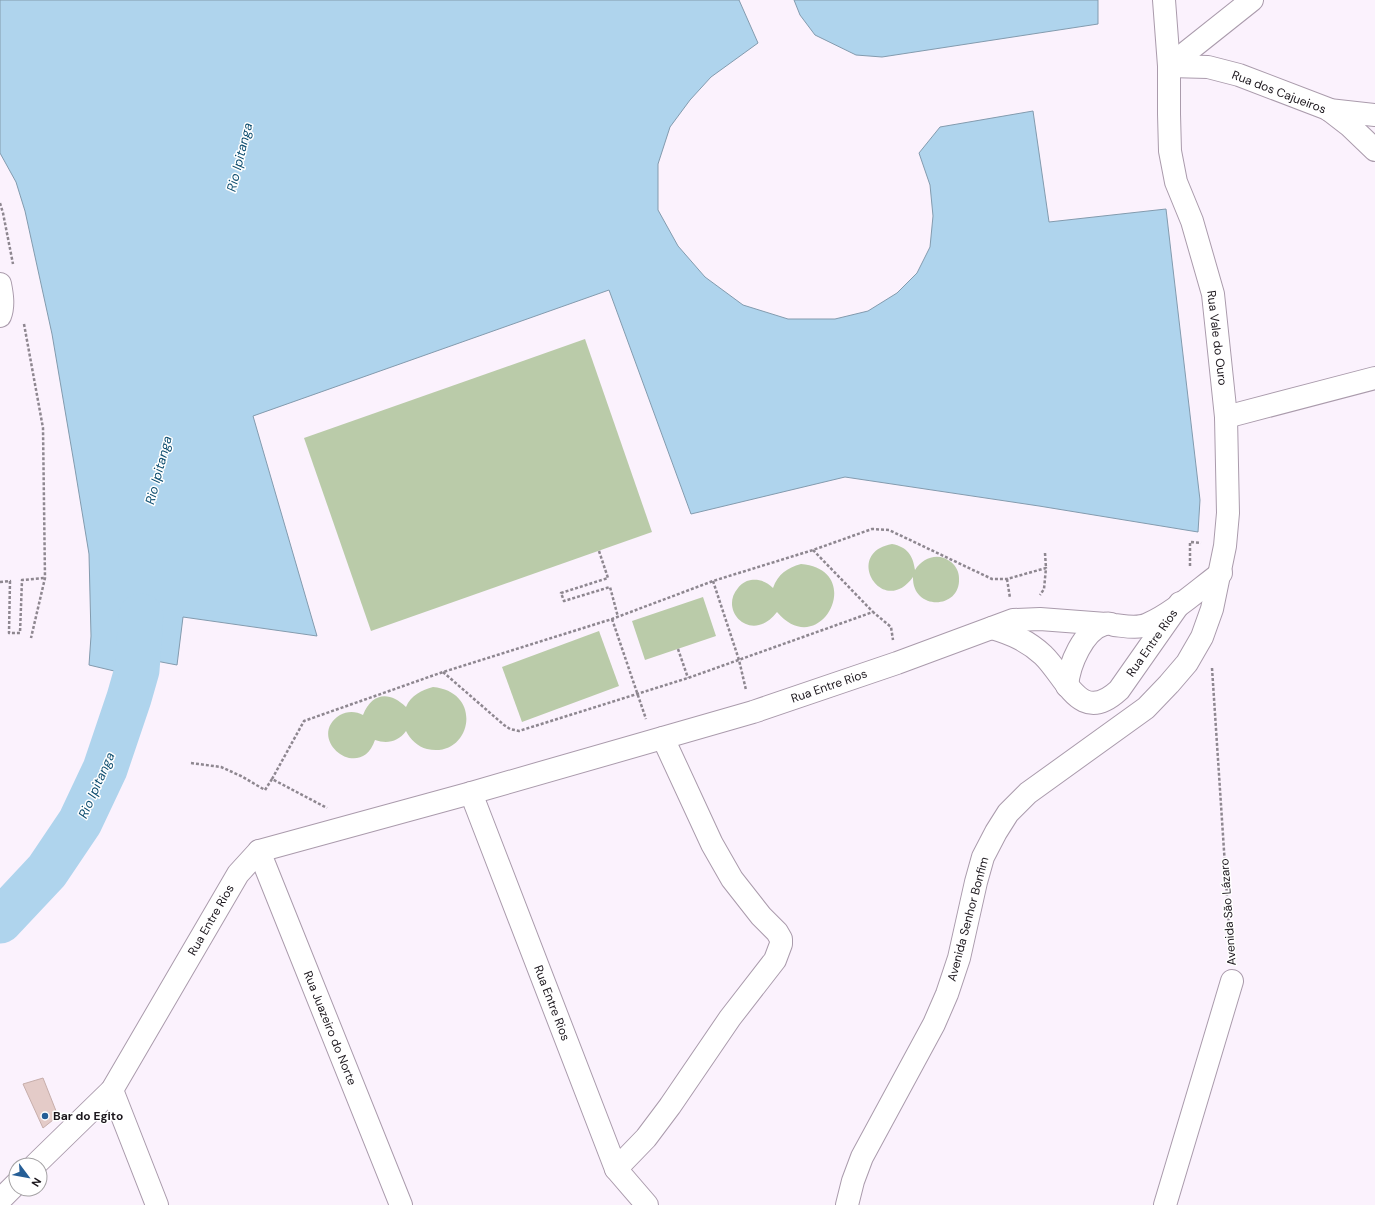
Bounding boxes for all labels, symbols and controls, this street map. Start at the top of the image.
street label: Rua dos Cajueiros [1230,67,1328,117]
water label: Rio Ipitanga [223,121,256,193]
street label: Rua Vale do Ouro [1203,290,1231,386]
water label: Rio Ipitanga [141,434,176,506]
street label: Rua Entre Rios [1123,606,1181,680]
street label: Rua Entre Rios [789,665,869,707]
water label: Rio Ipitanga [74,750,119,821]
street label: Avenida Senhor Bonfim [944,855,992,983]
street label: Avenida São Lázaro [1216,858,1240,966]
street label: Rua Entre Rios [184,882,238,958]
street label: Rua Entre Rios [530,963,574,1043]
street label: Rua Juazeiro do Norte [300,968,360,1088]
place label: Bar do Egito [53,1108,123,1124]
marker: Bar do Egito [40,1111,50,1121]
north arrow [8,1157,48,1197]
text: N [28,1175,45,1189]

